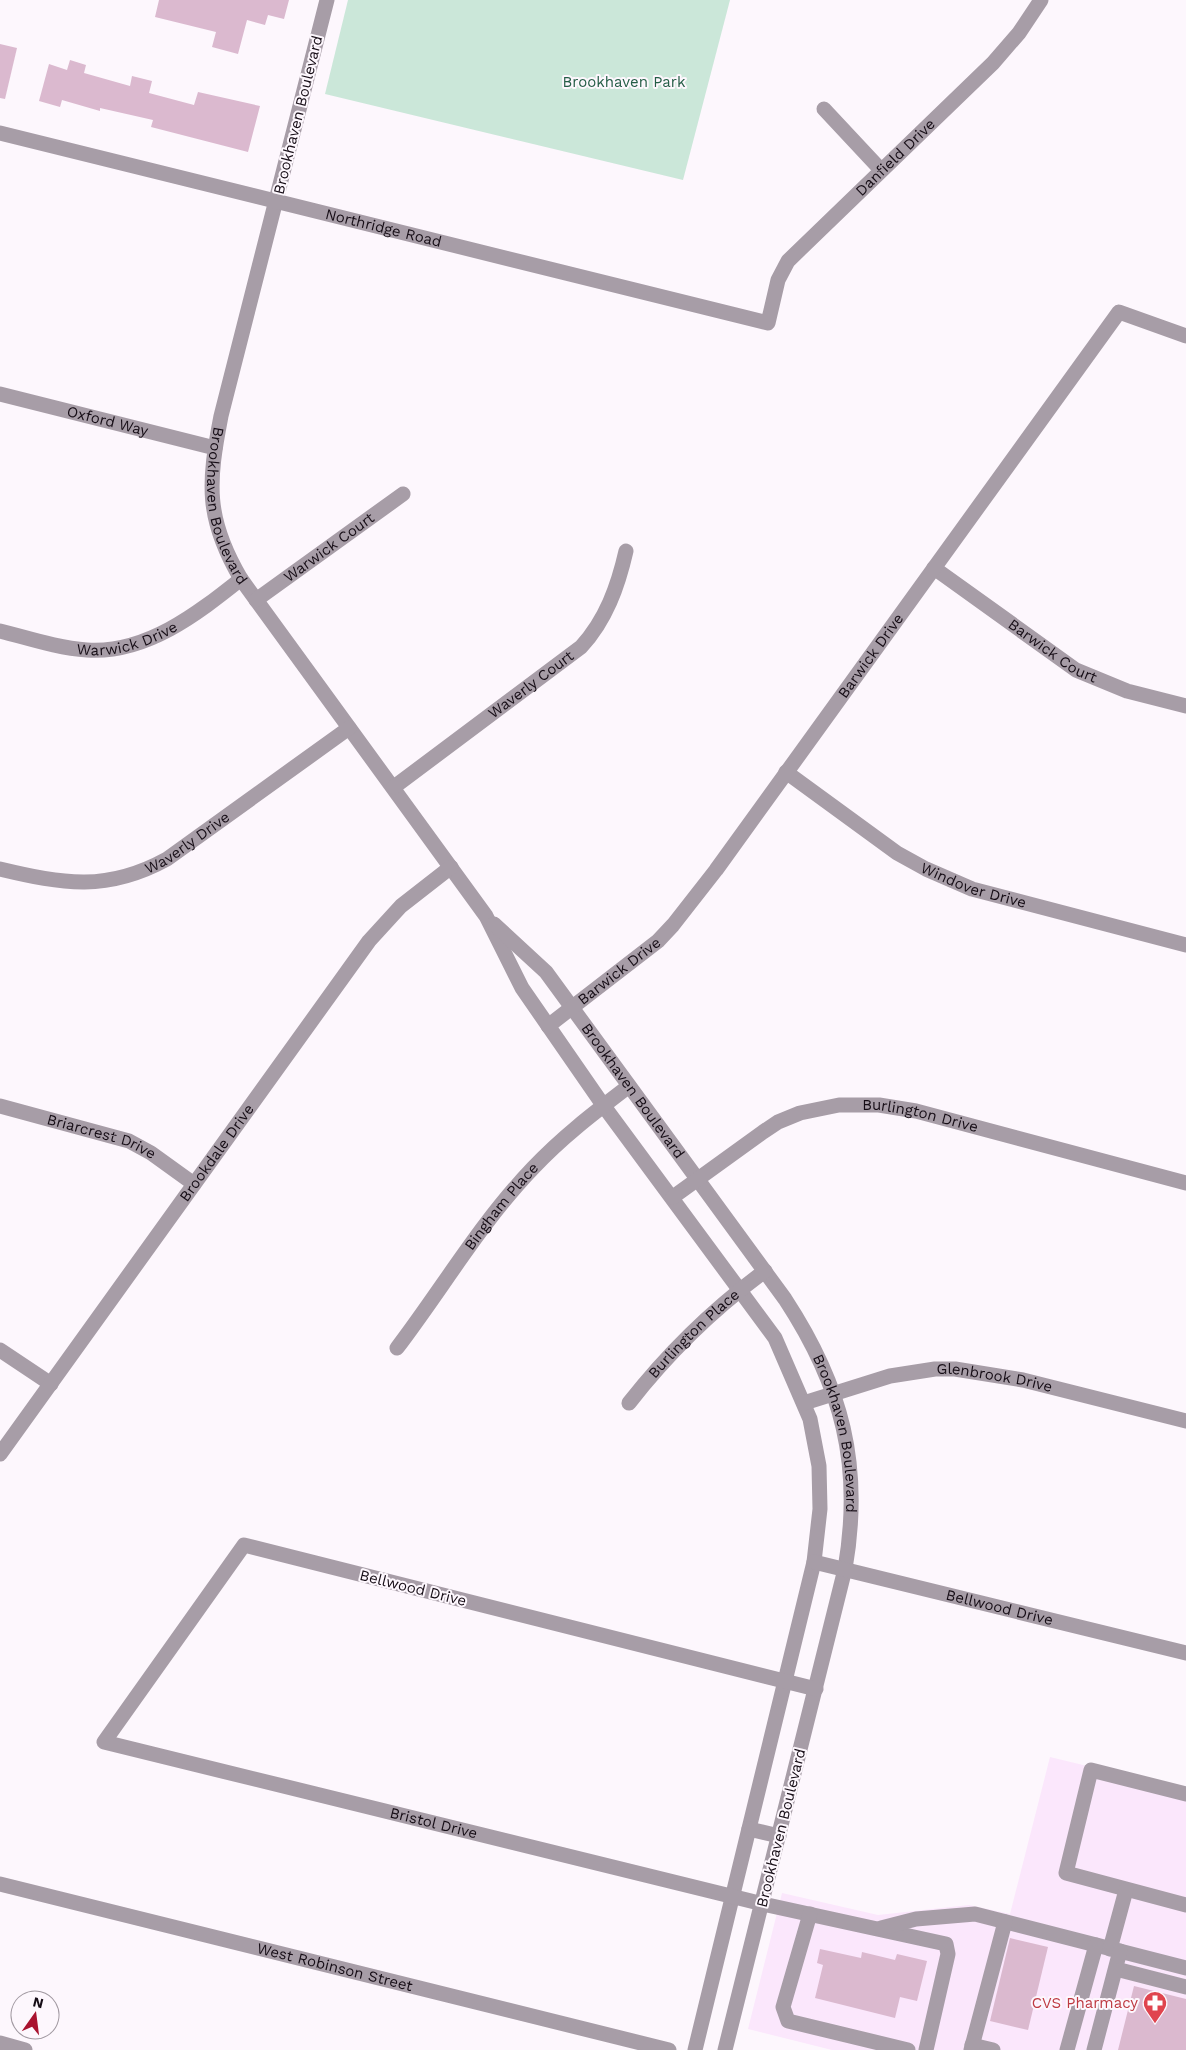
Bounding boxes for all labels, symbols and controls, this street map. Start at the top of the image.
street label: Brookhaven Boulevard [270,34,326,196]
park label: Brookhaven Park [563,73,686,91]
street label: Danfield Drive [852,115,939,200]
street label: Northridge Road [323,205,443,251]
street label: Oxford Way [65,402,151,440]
street label: Brookhaven Boulevard [203,426,251,588]
street label: Warwick Court [280,508,378,586]
street label: Barwick Drive [834,610,907,702]
street label: Barwick Court [1005,615,1100,687]
street label: Warwick Drive [76,618,181,659]
street label: Waverly Court [485,646,578,722]
street label: Waverly Drive [142,808,233,878]
street label: Windover Drive [918,859,1028,912]
street label: Barwick Drive [574,933,664,1009]
street label: Brookhaven Boulevard [577,1020,688,1162]
street label: Burlington Drive [862,1096,980,1136]
street label: Brookdale Drive [176,1101,258,1205]
street label: Briarcrest Drive [45,1110,159,1163]
street label: Bingham Place [461,1159,542,1254]
street label: Burlington Place [644,1285,743,1382]
street label: Brookhaven Boulevard [809,1351,860,1513]
street label: Glenbrook Drive [937,1360,1054,1396]
street label: Bellwood Drive [358,1566,468,1610]
street label: Bellwood Drive [944,1586,1055,1629]
street label: Brookhaven Boulevard [753,1747,809,1909]
street label: Bristol Drive [388,1804,479,1842]
street label: West Robinson Street [255,1939,415,1995]
north arrow [10,1990,60,2040]
pharmacy icon: CVS Pharmacy [1142,1990,1168,2024]
text: N [31,1993,45,2011]
place label: CVS Pharmacy [1032,1994,1138,2012]

